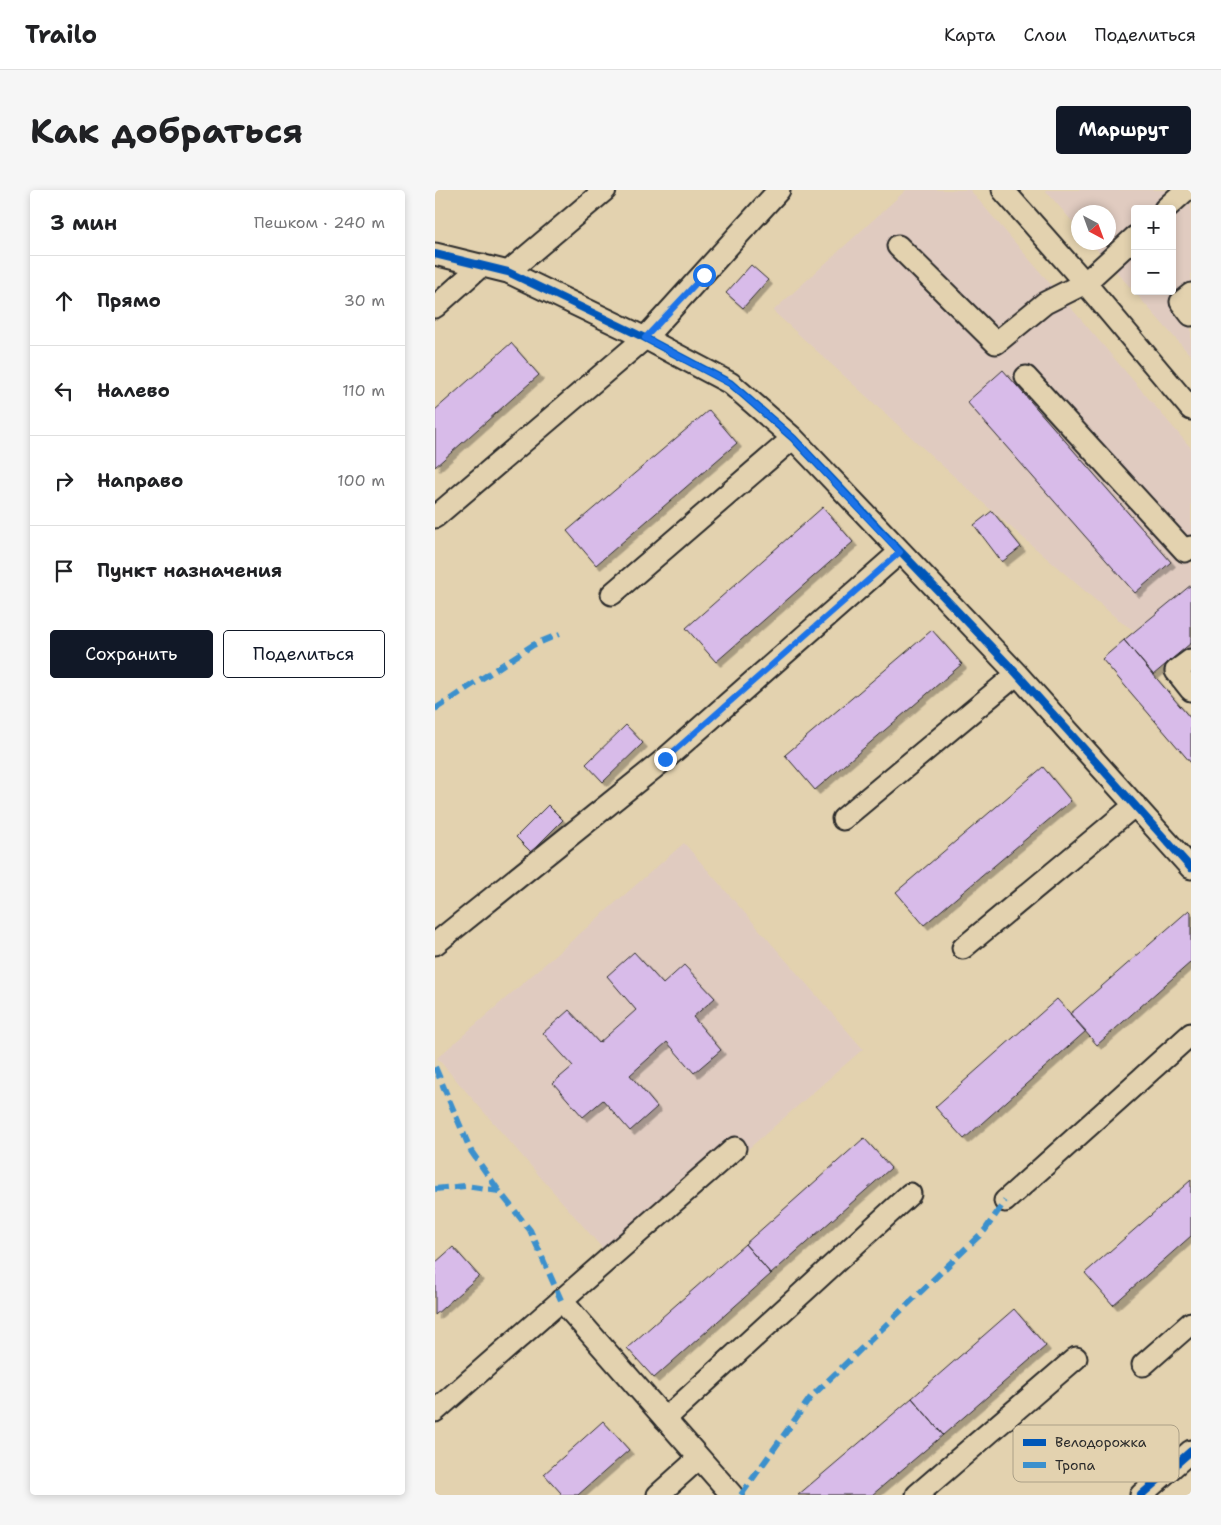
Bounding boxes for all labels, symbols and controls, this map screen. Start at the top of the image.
text: Trailo [25,19,97,51]
text: Карта [944,23,995,47]
text: Слои [1023,23,1067,47]
text: Поделиться [1095,23,1196,47]
button: Маршрут [1056,106,1191,154]
text: Как добраться [30,107,303,154]
north arrow [1071,205,1116,250]
map controls [1131,205,1176,295]
button: + [1131,205,1176,250]
text: 3 мин [50,209,117,237]
text: Пешком · 240 m [254,212,385,233]
button: − [1131,250,1176,295]
route start [693,264,716,287]
icon: ahead [50,287,78,315]
text: Прямо [97,288,161,313]
text: 30 m [344,290,385,311]
icon: left [50,377,78,405]
text: Налево [97,378,170,403]
text: 110 m [342,380,385,401]
icon: right [50,467,78,495]
text: Направо [97,468,183,493]
text: 100 m [337,470,385,491]
icon: arrive [50,557,78,585]
text: Пункт назначения [97,558,282,583]
button: Сохранить [50,630,213,678]
button: Поделиться [223,630,385,678]
route end [654,748,677,771]
legend [1013,1425,1179,1482]
text: Велодорожка [1055,1433,1147,1451]
text: Тропа [1055,1456,1096,1474]

